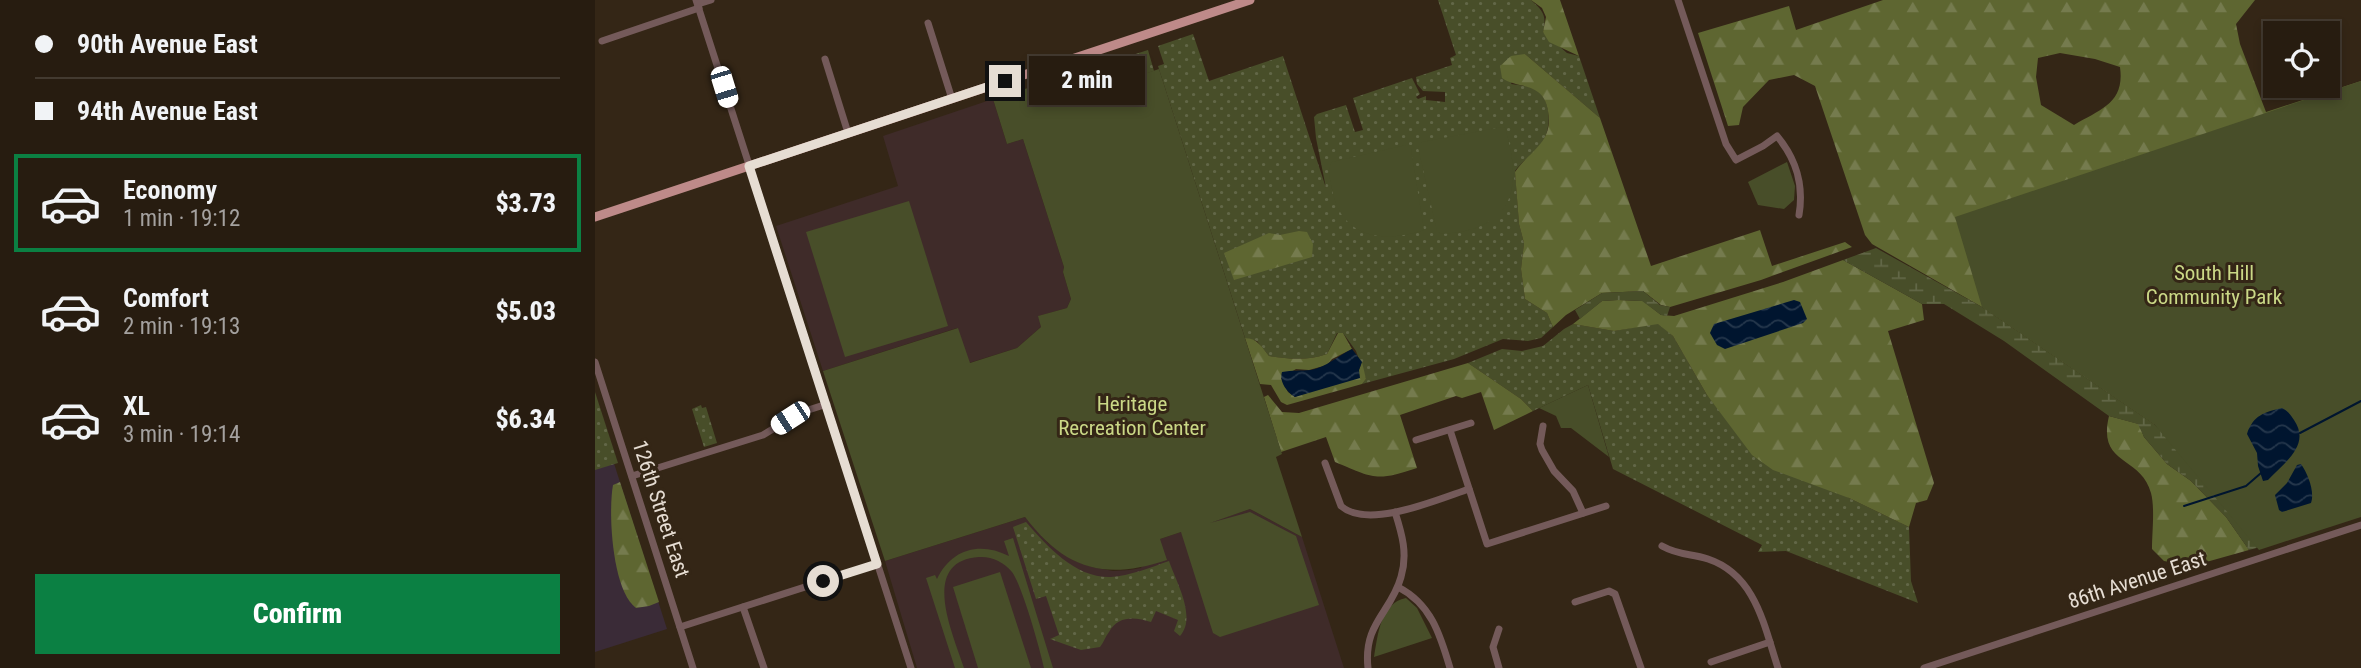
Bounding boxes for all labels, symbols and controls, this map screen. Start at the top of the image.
map controls [2263,21,2340,98]
button: locate [2263,21,2340,98]
text: 90th Avenue East [77,29,258,59]
callout: 2 min [1029,56,1145,106]
car [708,64,741,110]
route end [989,65,1021,97]
text: 2 min [1061,67,1113,94]
text: 94th Avenue East [77,96,258,126]
icon: car [39,172,102,235]
text: Economy [123,175,217,205]
text: $3.73 [495,188,556,218]
text: 1 min · 19:12 [123,205,240,232]
park label: South Hill Community Park [2146,261,2283,309]
icon: car [39,280,102,343]
text: Comfort [123,283,209,313]
text: $5.03 [495,296,556,326]
text: 2 min · 19:13 [123,313,240,340]
icon: car [39,388,102,451]
text: XL [123,391,150,421]
park label: Heritage Recreation Center [1058,392,1206,440]
car [767,398,814,438]
text: $6.34 [495,404,556,434]
text: 3 min · 19:14 [123,421,240,448]
street label: 126th Street East [628,437,694,581]
street label: 86th Avenue East [2065,546,2209,614]
route start [807,565,839,597]
button: Confirm [35,574,560,654]

